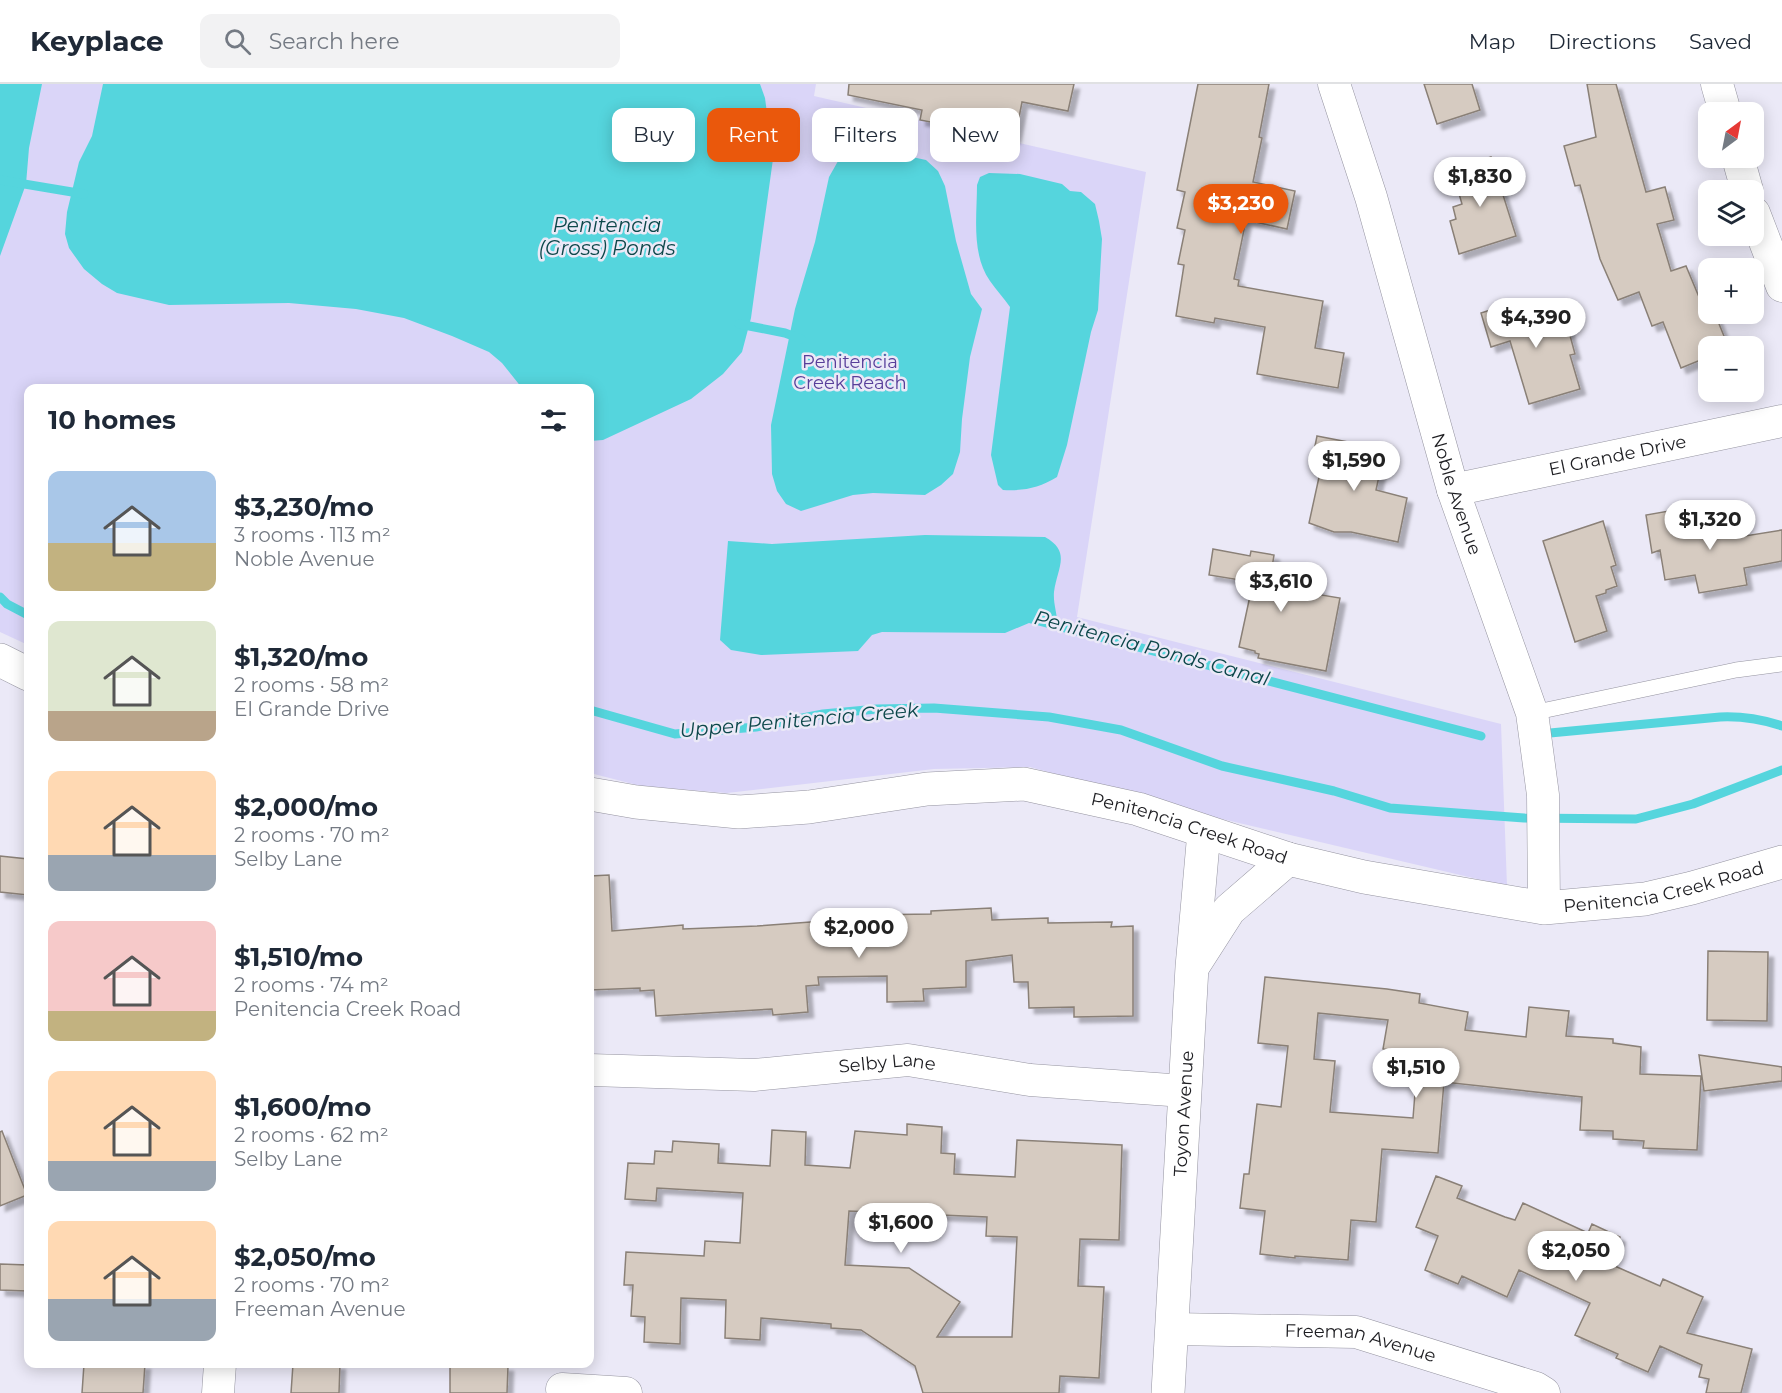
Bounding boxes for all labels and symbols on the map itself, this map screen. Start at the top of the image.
north arrow [1698,102,1764,168]
pin: $1,830 [1431,157,1529,208]
pin: $3,230 [1192,184,1290,235]
water label: Penitencia (Gross) Ponds [538,213,676,260]
pin: $4,390 [1487,298,1585,349]
park label: Penitencia Creek Reach [793,351,907,394]
street label: El Grande Drive [1547,430,1688,481]
street label: Noble Avenue [1427,431,1486,558]
pin: $1,590 [1305,441,1403,492]
pin: $1,320 [1661,500,1759,551]
pin: $3,610 [1232,562,1330,613]
water label: Penitencia Ponds Canal [1032,605,1273,691]
water label: Upper Penitencia Creek [679,698,921,742]
street label: Penitencia Creek Road [1089,788,1290,869]
street label: Penitencia Creek Road [1562,857,1766,917]
pin: $2,000 [810,908,908,959]
pin: $1,510 [1367,1048,1465,1099]
street label: Selby Lane [838,1049,937,1078]
street label: Toyon Avenue [1169,1050,1198,1177]
pin: $1,600 [852,1203,950,1254]
pin: $2,050 [1527,1231,1625,1282]
street label: Freeman Avenue [1285,1320,1439,1367]

